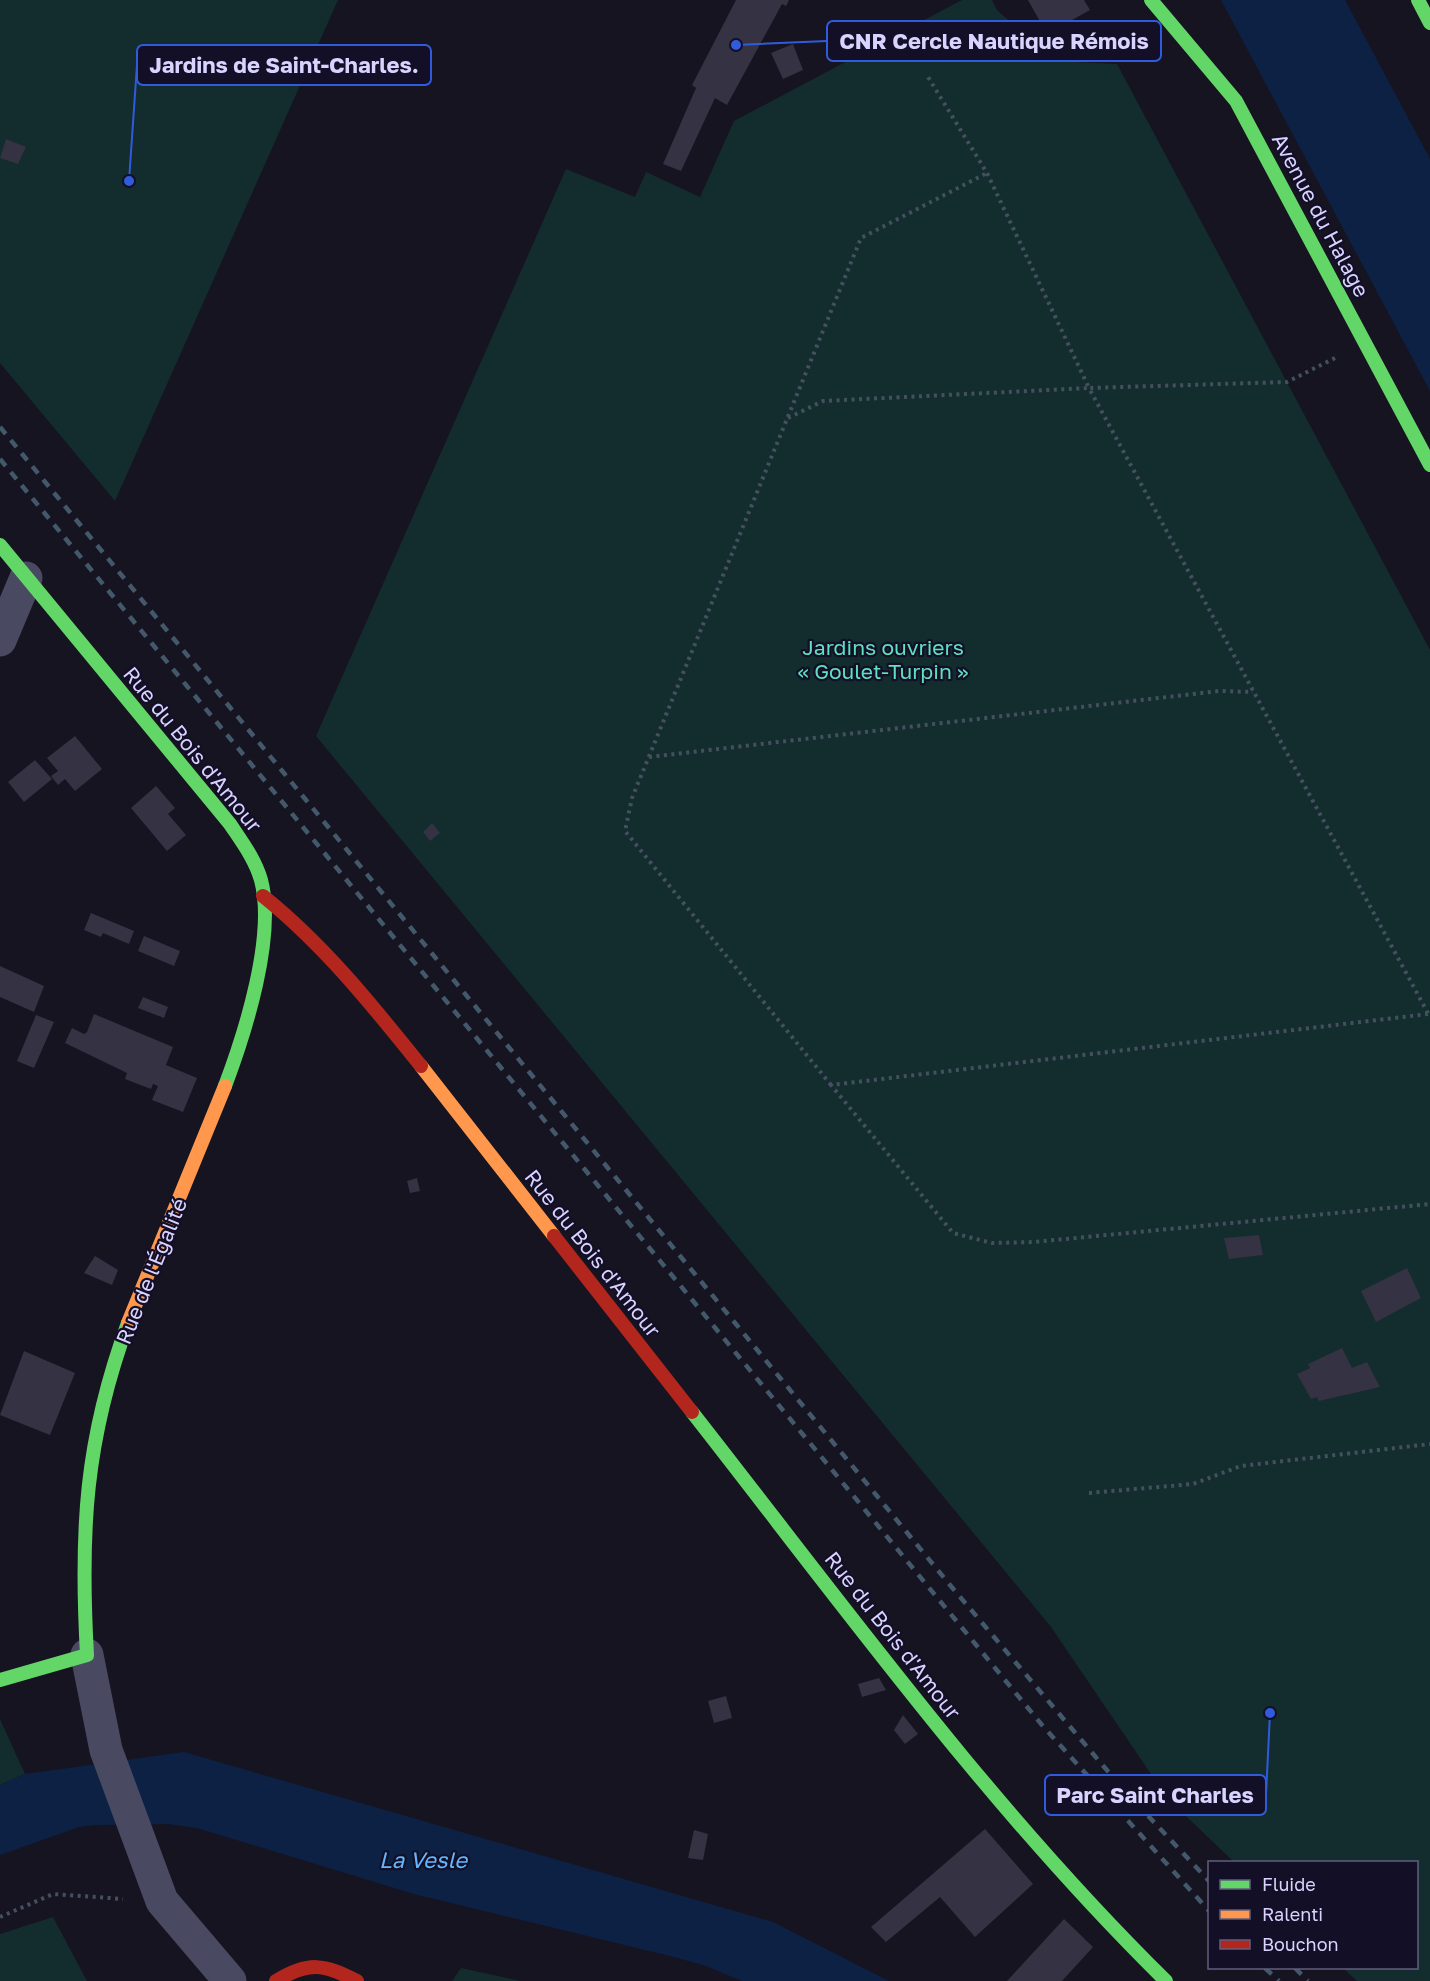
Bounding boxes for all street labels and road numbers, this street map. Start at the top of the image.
street label: Avenue du Halage [1267,129,1375,301]
street label: Rue du Bois d'Amour [118,661,268,837]
street label: Rue du Bois d'Amour [519,1164,667,1342]
street label: Rue de l'Égalité [110,1194,192,1348]
street label: Rue du Bois d'Amour [819,1546,967,1724]

